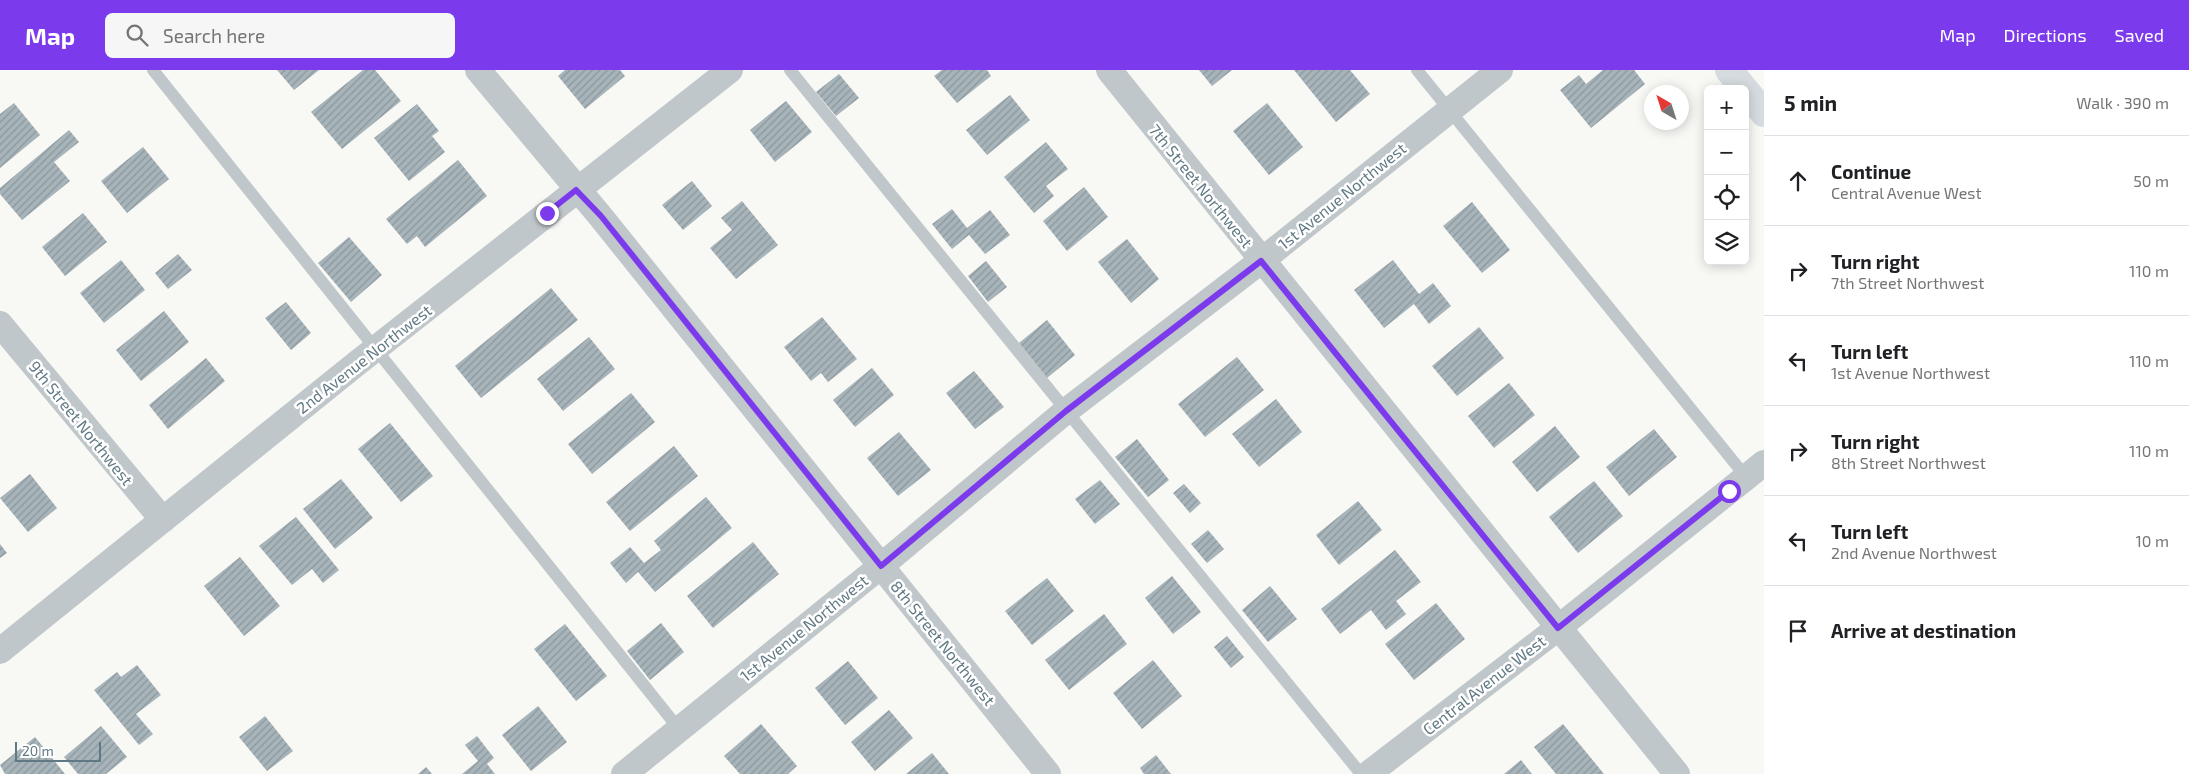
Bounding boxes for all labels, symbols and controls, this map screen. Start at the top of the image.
search box [105,13,455,58]
text: Map [25,21,75,50]
icon: search [123,21,151,49]
text: Search here [163,24,265,47]
text: Map [1939,24,1976,46]
text: Directions [2004,24,2087,46]
text: Saved [2115,24,2164,46]
north arrow [1644,85,1689,130]
map controls [1704,85,1749,265]
button: + [1704,85,1749,130]
text: 5 min [1784,90,1837,115]
text: Walk · 390 m [2076,93,2169,112]
street label: 7th Street Northwest [1146,120,1257,251]
button: − [1704,130,1749,175]
street label: 1st Avenue Northwest [1274,138,1409,253]
text: Continue [1831,160,1911,183]
icon: ahead [1784,167,1812,195]
text: 50 m [2133,171,2169,190]
button: locate [1704,175,1749,220]
text: Central Avenue West [1831,183,1982,202]
route end [536,202,559,225]
button: layers [1704,220,1749,265]
text: Turn right [1831,250,1919,273]
icon: right [1784,257,1812,285]
text: 110 m [2129,261,2169,280]
text: 7th Street Northwest [1831,273,1984,292]
street label: 2nd Avenue Northwest [292,300,435,417]
text: Turn left [1831,340,1908,363]
icon: left [1784,347,1812,375]
text: 110 m [2129,351,2169,370]
street label: 9th Street Northwest [25,357,137,489]
text: 1st Avenue Northwest [1831,363,1990,382]
text: Turn right [1831,430,1919,453]
icon: right [1784,437,1812,465]
text: 110 m [2129,441,2169,460]
text: 8th Street Northwest [1831,453,1986,472]
route start [1718,480,1741,503]
text: Turn left [1831,520,1908,543]
icon: left [1784,527,1812,555]
text: 10 m [2135,531,2169,550]
text: 2nd Avenue Northwest [1831,543,1997,562]
street label: 1st Avenue Northwest [736,570,871,685]
street label: 8th Street Northwest [887,577,999,709]
icon: arrive [1784,617,1812,645]
text: Arrive at destination [1831,619,2016,642]
street label: Central Avenue West [1419,631,1549,738]
scale bar [15,739,101,762]
text: 20 m [22,742,54,759]

